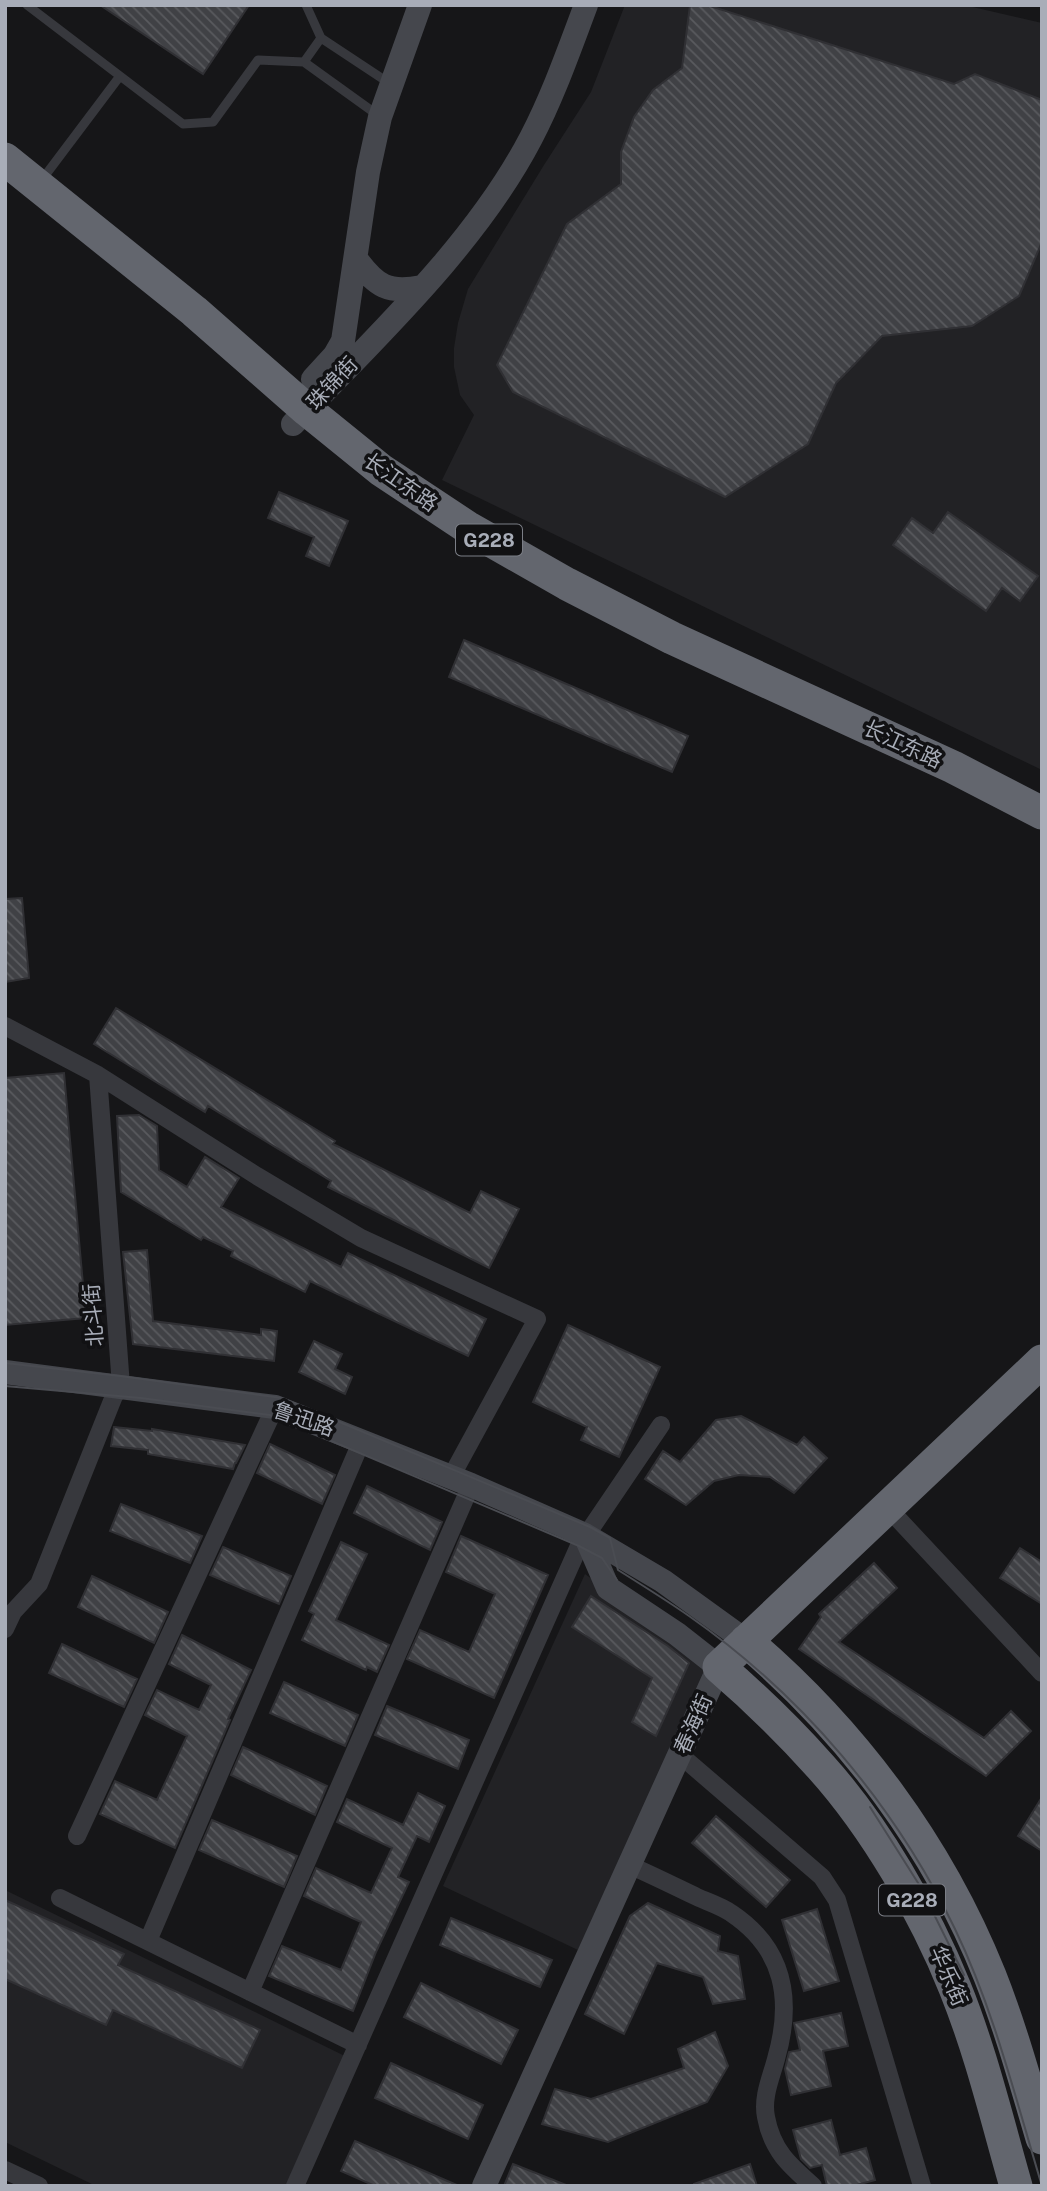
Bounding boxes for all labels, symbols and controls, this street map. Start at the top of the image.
street label: 珠锦街 [301,351,363,415]
street label: 长江东路 [359,448,443,516]
road number: G228 [456,524,522,555]
street label: 长江东路 [860,715,946,773]
street label: 北斗街 [78,1283,108,1347]
street label: 鲁迅路 [270,1397,338,1441]
street label: 春海街 [669,1690,717,1758]
road number: G228 [879,1884,945,1916]
street label: 华乐街 [925,1942,973,2010]

